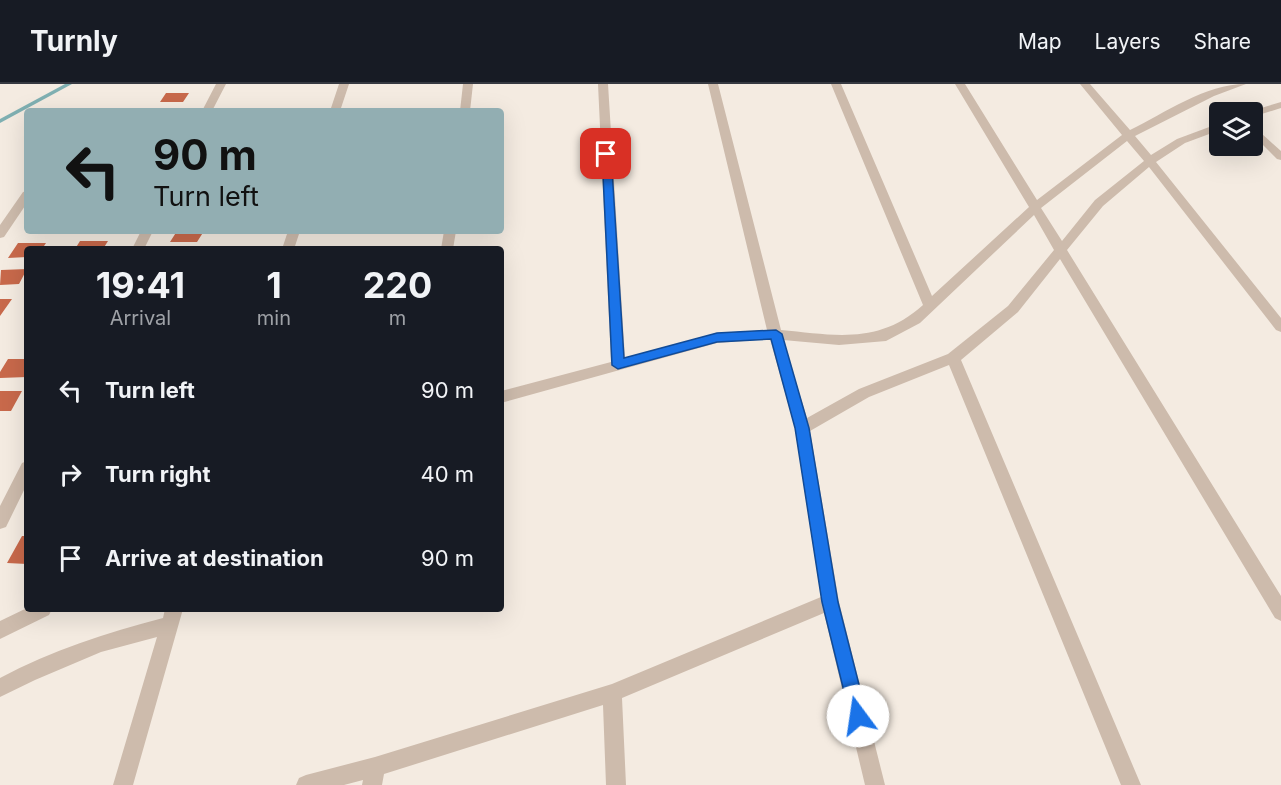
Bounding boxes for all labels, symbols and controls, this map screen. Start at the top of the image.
text: Turnly [30,24,118,58]
text: Map [1018,29,1062,54]
text: Layers [1095,29,1161,54]
text: Share [1194,29,1251,54]
map controls [1209,102,1263,156]
button: layers [1209,102,1263,156]
pin [580,128,631,179]
text: 90 m [153,129,257,180]
icon: left [54,132,132,210]
icon: arrive [589,137,622,170]
text: Turn left [153,180,259,213]
text: 19:41 [96,263,185,307]
text: 1 [266,263,282,307]
text: 220 [363,263,432,307]
text: Arrival [110,306,171,330]
text: min [257,306,291,330]
text: m [389,306,406,330]
icon: left [54,374,87,407]
text: Turn left [105,377,195,403]
text: 90 m [421,377,474,403]
icon: right [54,458,87,491]
text: Turn right [105,461,211,487]
text: 40 m [420,461,474,487]
icon: arrive [54,542,87,575]
text: Arrive at destination [105,545,324,571]
text: 90 m [421,545,474,571]
position arrow [826,684,890,748]

